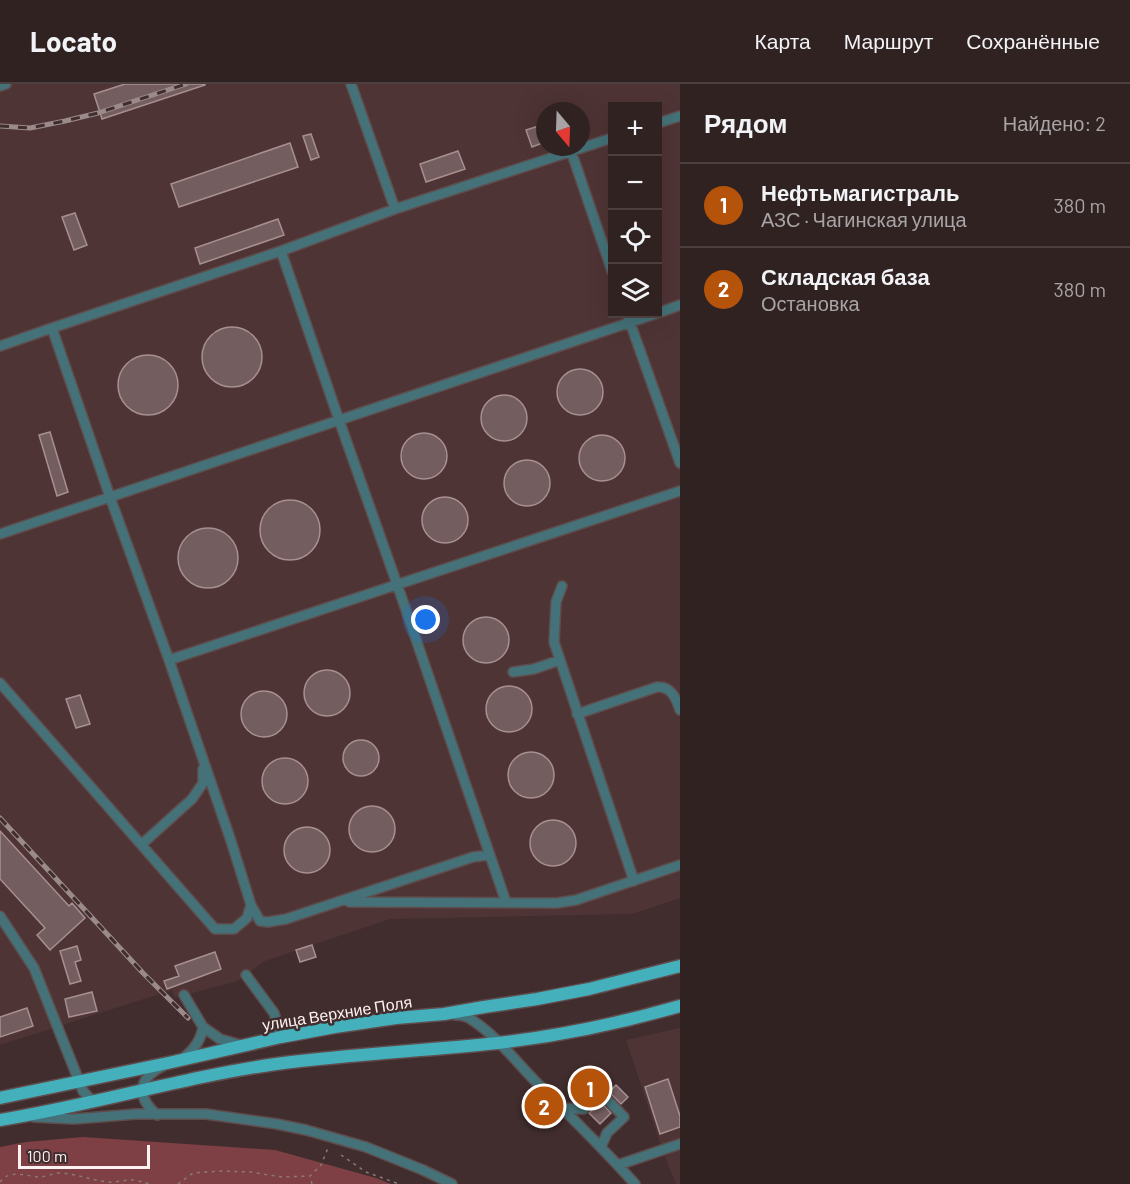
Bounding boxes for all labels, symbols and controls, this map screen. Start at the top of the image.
text: Locato [30,24,117,58]
text: Карта [755,28,811,53]
text: Маршрут [844,28,933,53]
text: Сохранённые [966,28,1100,53]
north arrow [536,102,590,156]
map controls [608,102,662,318]
button: + [608,102,662,156]
text: Рядом [704,107,787,138]
text: Найдено: 2 [1003,111,1106,135]
button: − [608,156,662,210]
text: Нефтьмагистраль [761,179,959,205]
text: 1 [720,193,727,217]
text: 380 m [1053,193,1106,217]
text: АЗС · Чагинская улица [761,207,967,231]
button: locate [608,210,662,264]
text: Складская база [761,263,930,289]
button: layers [608,264,662,318]
text: 2 [718,277,729,301]
text: 380 m [1053,277,1106,301]
text: Остановка [761,291,860,315]
your location [411,605,440,634]
street label: улица Верхние Поля [261,991,413,1034]
pin: 1 [570,1066,610,1110]
pin: 2 [524,1084,564,1128]
scale bar [18,1142,150,1170]
text: 100 m [27,1146,67,1165]

